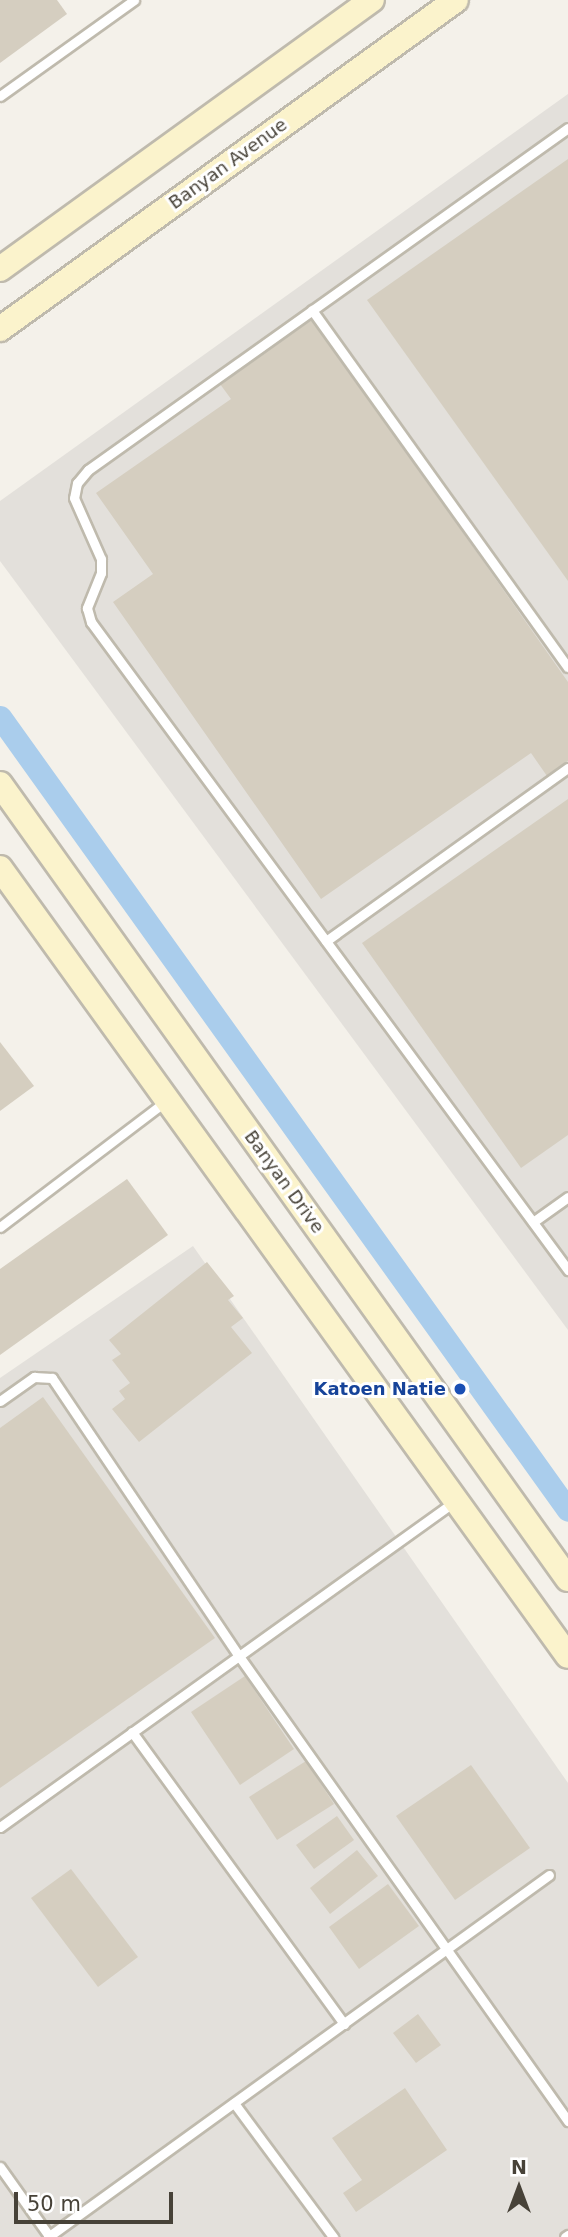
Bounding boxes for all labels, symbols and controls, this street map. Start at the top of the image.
street label: Banyan Avenue [165,114,291,214]
street label: Banyan Drive [240,1126,328,1238]
place label: Katoen Natie [313,1378,446,1400]
marker: Katoen Natie [452,1381,468,1397]
north arrow [484,2153,554,2223]
text: N [511,2156,527,2178]
scale bar [18,2178,177,2222]
text: 50 m [27,2192,81,2216]

